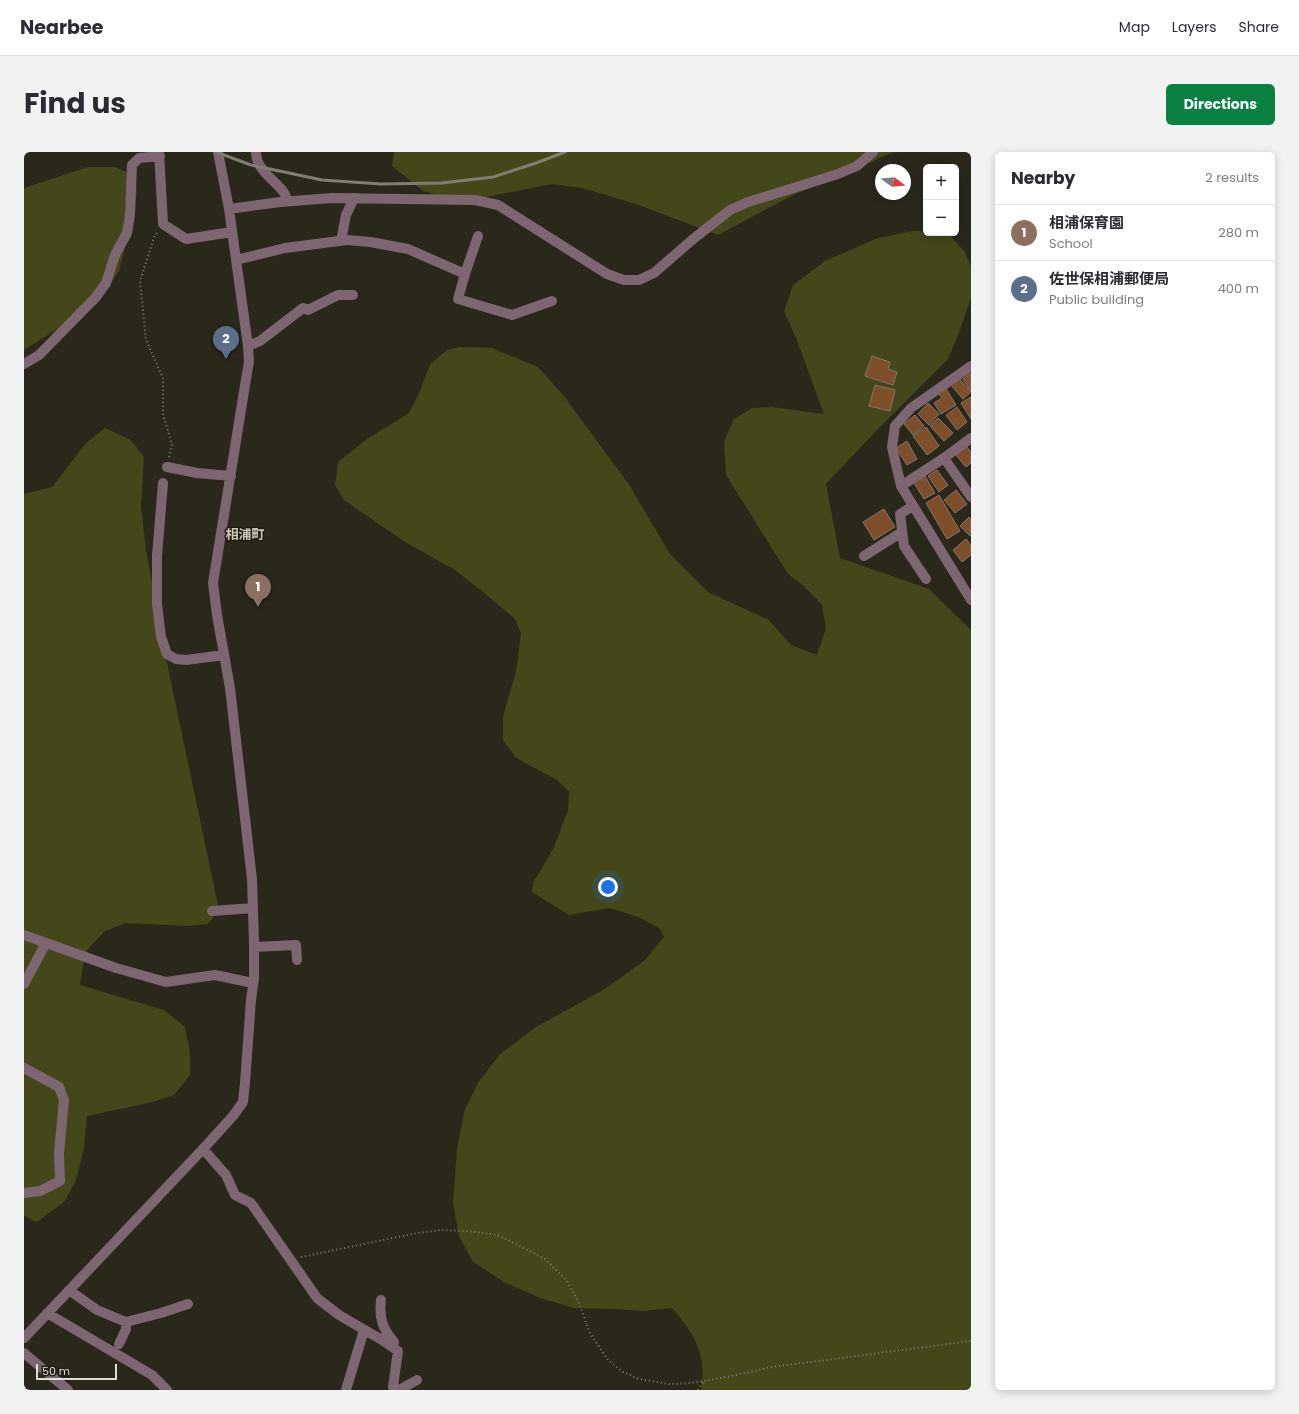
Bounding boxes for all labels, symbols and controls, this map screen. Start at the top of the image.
text: Nearbee [20,14,103,41]
text: Map [1119,17,1150,37]
text: Layers [1172,17,1216,37]
text: Share [1238,17,1279,37]
text: Find us [24,84,126,123]
button: Directions [1166,84,1275,125]
north arrow [875,164,911,200]
map controls [923,164,959,236]
button: + [923,164,959,200]
text: Nearby [1011,166,1075,190]
text: 2 results [1205,168,1259,187]
button: − [923,200,959,236]
text: 相浦保育園 [1049,212,1124,233]
text: 1 [1022,223,1026,242]
text: 280 m [1218,223,1259,242]
text: School [1049,234,1093,253]
text: 佐世保相浦郵便局 [1049,268,1169,289]
text: 2 [1020,279,1028,298]
text: 400 m [1218,279,1259,298]
text: Public building [1049,290,1144,309]
pin: 2 [213,326,239,359]
district label: 相浦町 [225,525,265,544]
pin: 1 [245,574,271,607]
your location [598,877,618,897]
scale bar [36,1362,117,1381]
text: 50 m [42,1363,70,1379]

